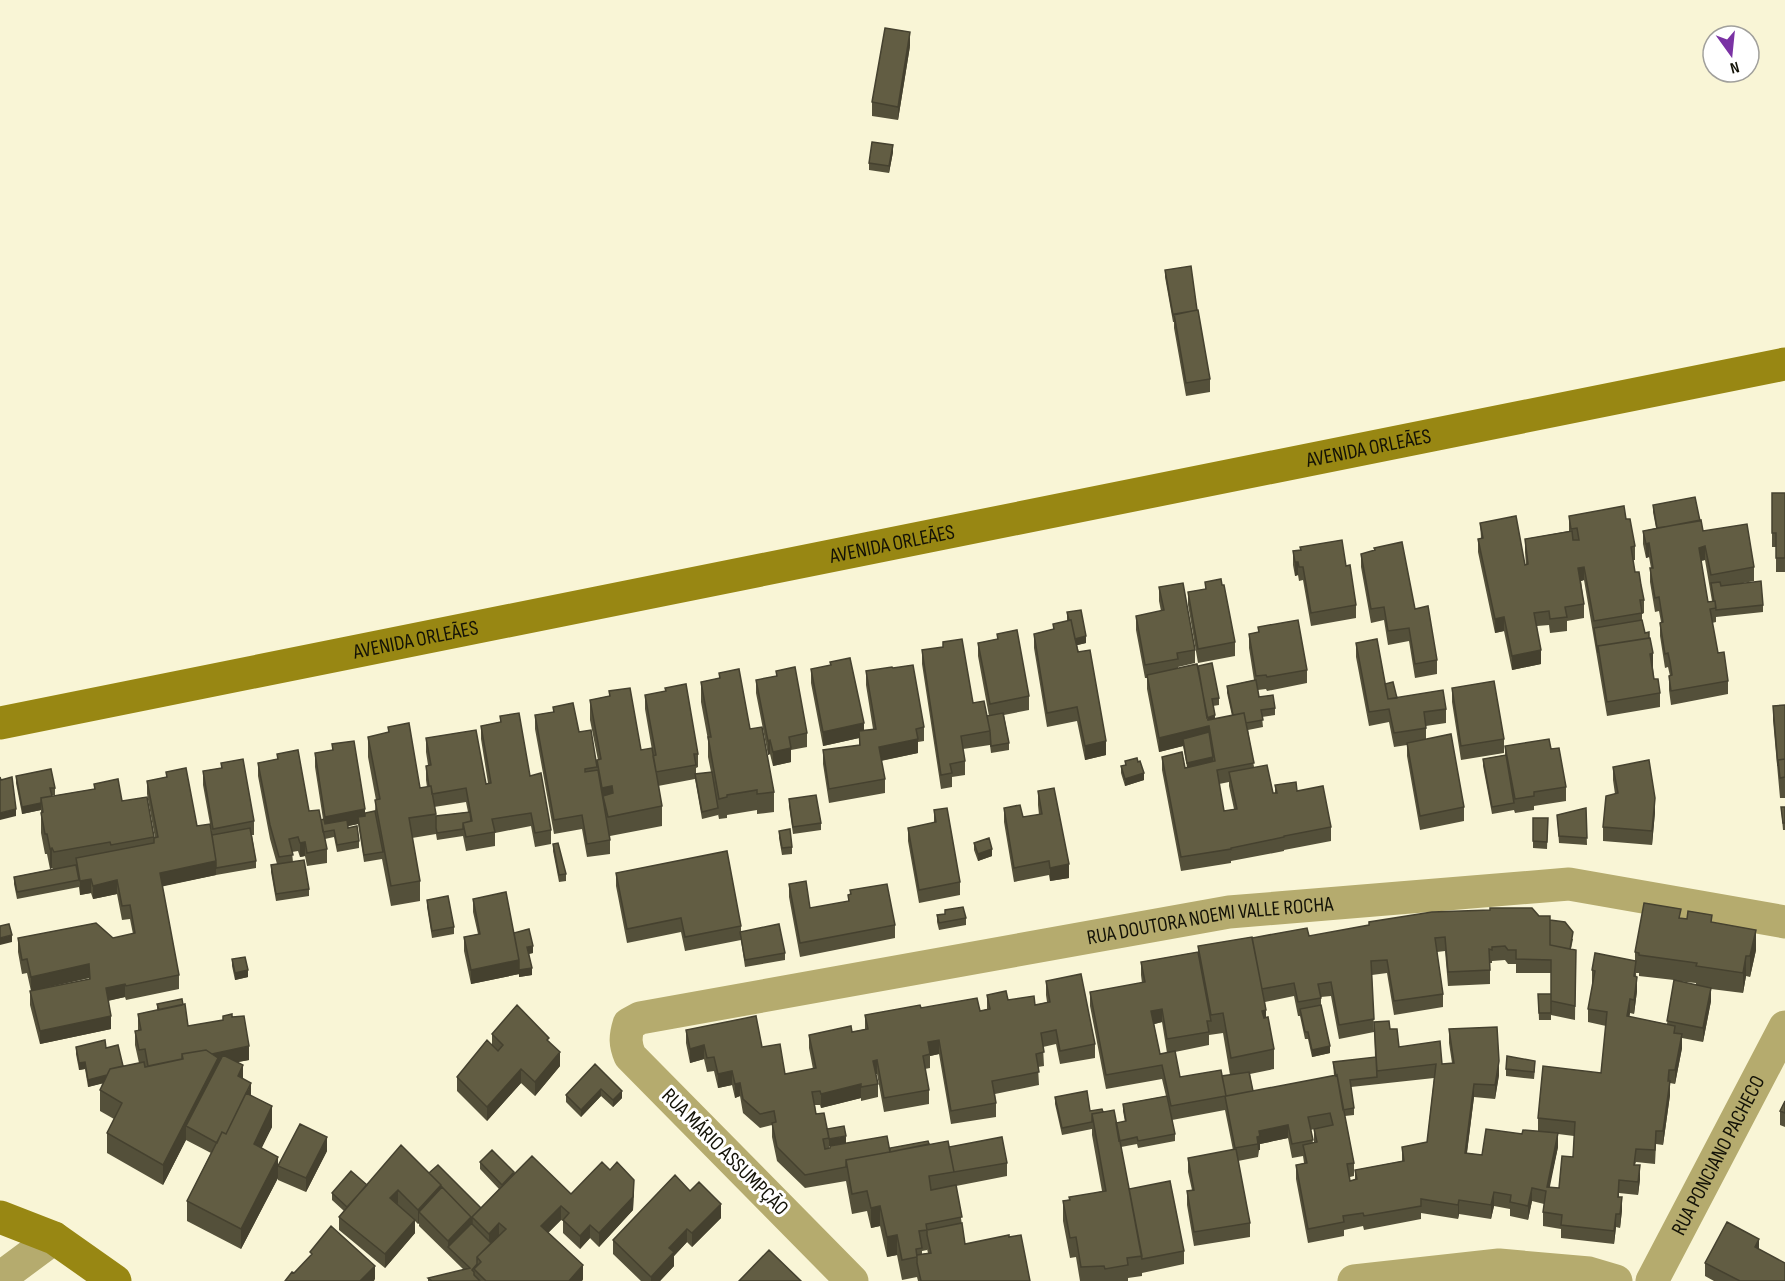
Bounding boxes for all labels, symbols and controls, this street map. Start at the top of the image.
north arrow [1701,24,1761,84]
text: N [1728,57,1741,77]
street label: AVENIDA ORLEÃES [1303,423,1433,473]
street label: AVENIDA ORLEÃES [827,519,957,569]
street label: AVENIDA ORLEÃES [350,615,480,664]
street label: RUA DOUTORA NOEMI VALLE ROCHA [1085,891,1335,950]
street label: RUA PONCIANO PACHECO [1666,1071,1770,1239]
street label: RUA MÁRIO ASSUMPÇÃO [656,1083,794,1221]

